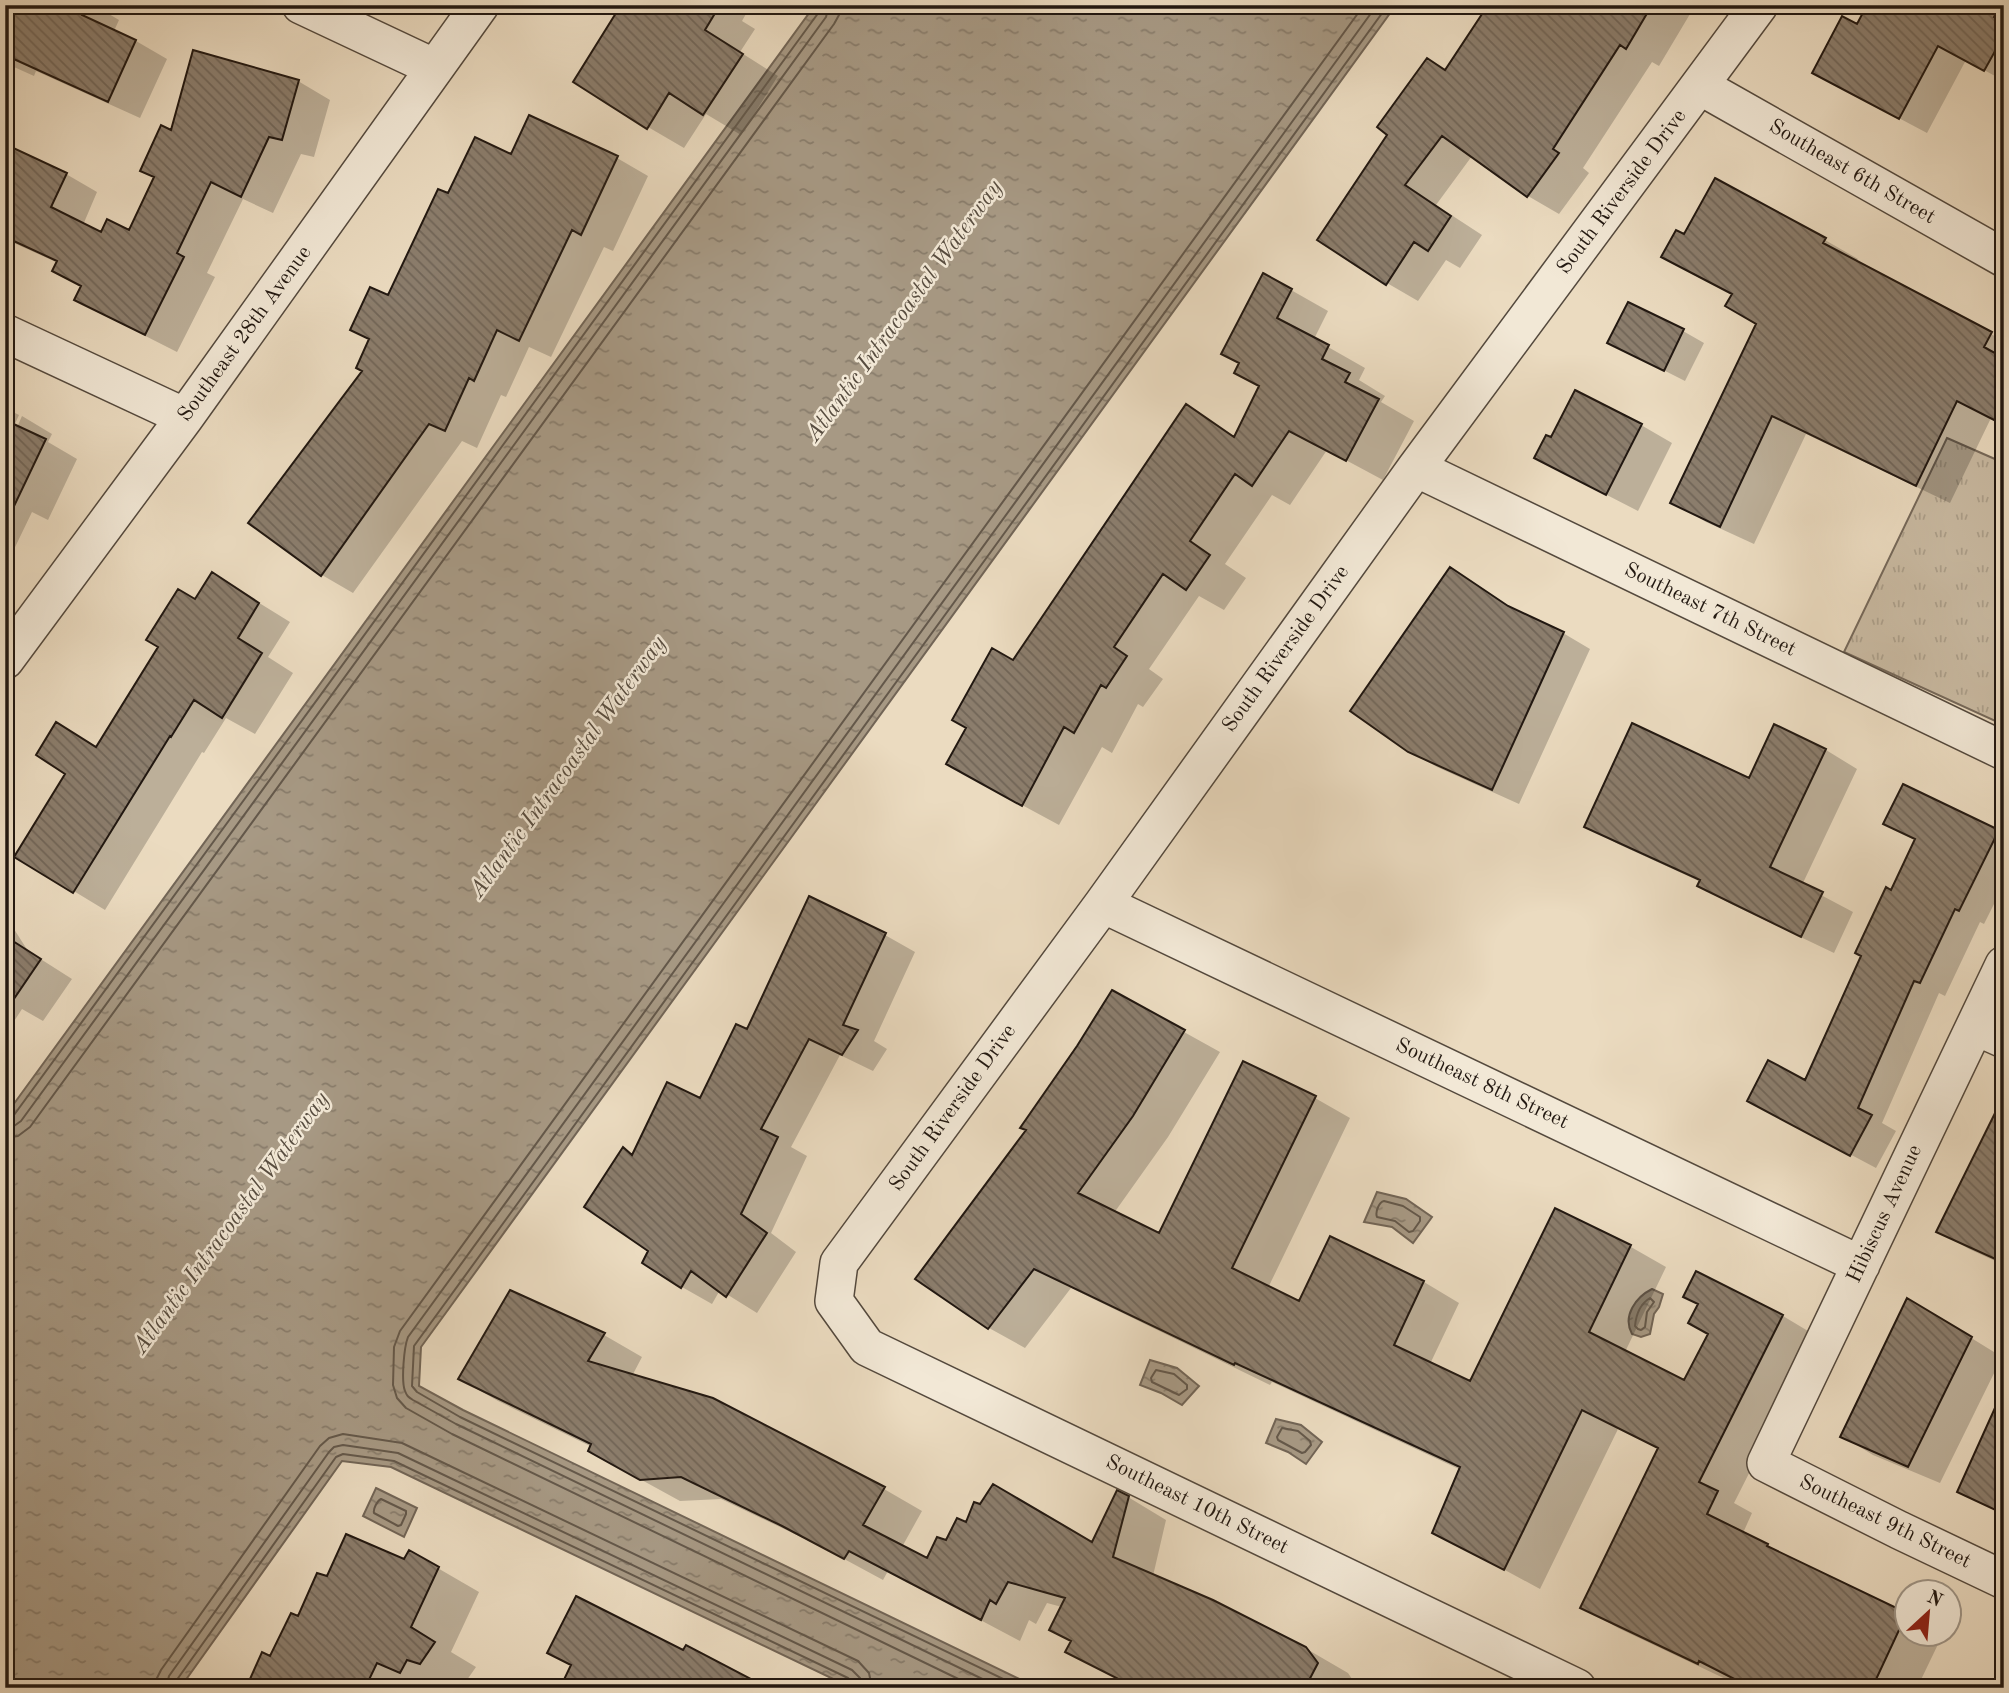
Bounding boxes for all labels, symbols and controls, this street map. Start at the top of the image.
street label: South Riverside Drive [1553,106,1691,278]
street label: Southeast 6th Street [1765,116,1939,228]
water label: Atlantic Intracoastal Waterway [800,176,1007,448]
street label: Southeast 28th Avenue [174,242,316,426]
street label: Southeast 7th Street [1621,559,1799,661]
street label: South Riverside Drive [1219,562,1353,736]
water label: Atlantic Intracoastal Waterway [464,632,671,904]
street label: South Riverside Drive [886,1021,1020,1195]
street label: Southeast 8th Street [1392,1035,1572,1133]
water label: Atlantic Intracoastal Waterway [127,1088,334,1360]
street label: Hibiscus Avenue [1844,1142,1926,1286]
street label: Southeast 10th Street [1102,1452,1292,1558]
street label: Southeast 9th Street [1796,1471,1974,1573]
north arrow [1894,1578,1964,1648]
text: N [1924,1588,1945,1612]

